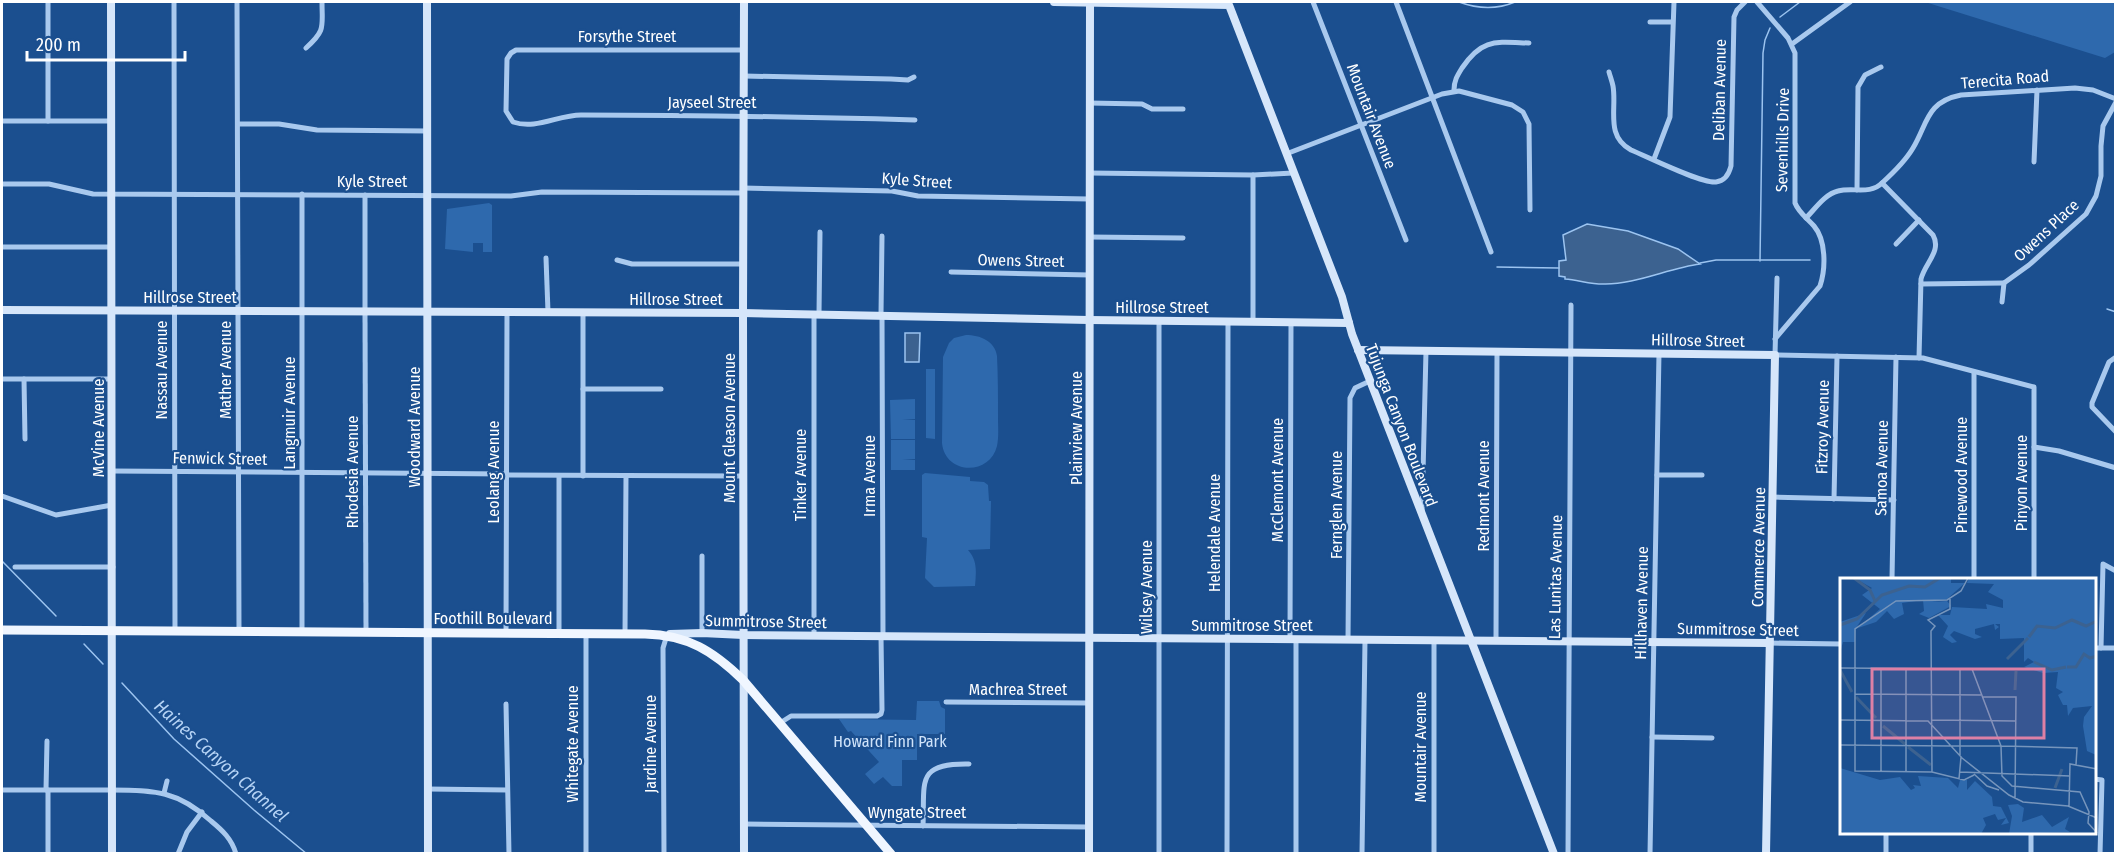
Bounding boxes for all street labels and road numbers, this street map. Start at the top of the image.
street label: Forsythe Street [578,27,677,46]
street label: Deliban Avenue [1709,39,1730,141]
street label: Mountair Avenue [1343,61,1400,171]
street label: Terecita Road [1960,66,2050,93]
street label: Sevenhills Drive [1772,87,1793,192]
street label: Jayseel Street [668,93,757,112]
street label: Kyle Street [881,169,954,192]
street label: Kyle Street [337,172,408,191]
street label: Owens Place [2010,195,2083,265]
street label: Owens Street [977,250,1065,271]
street label: Hillrose Street [143,288,238,307]
street label: Hillrose Street [629,290,724,309]
street label: Hillrose Street [1115,298,1210,317]
street label: Nassau Avenue [152,320,171,419]
street label: Mather Avenue [216,321,235,419]
street label: Hillrose Street [1651,330,1746,351]
street label: Tujunga Canyon Boulevard [1362,341,1441,509]
street label: Mount Gleason Avenue [720,353,739,503]
street label: Langmuir Avenue [280,356,299,469]
street label: Woodward Avenue [405,366,424,487]
street label: Plainview Avenue [1067,371,1086,485]
street label: McVine Avenue [89,379,108,477]
street label: Fitzroy Avenue [1812,379,1833,474]
street label: Rhodesia Avenue [343,416,362,528]
street label: Pinewood Avenue [1952,417,1971,533]
street label: McClemont Avenue [1268,418,1287,542]
street label: Leolang Avenue [484,420,503,523]
street label: Samoa Avenue [1871,420,1892,516]
street label: Tinker Avenue [791,429,810,521]
street label: Irma Avenue [860,435,879,517]
street label: Pinyon Avenue [2012,435,2031,531]
street label: Redmont Avenue [1474,440,1493,552]
street label: Fenwick Street [172,448,268,469]
street label: Fernglen Avenue [1327,451,1346,559]
street label: Helendale Avenue [1205,474,1224,592]
street label: Commerce Avenue [1748,487,1769,607]
street label: Las Lunitas Avenue [1545,515,1566,639]
street label: Wilsey Avenue [1137,540,1156,634]
street label: Hillhaven Avenue [1631,546,1652,660]
street label: Foothill Boulevard [433,609,553,628]
street label: Summitrose Street [705,611,828,632]
street label: Summitrose Street [1191,616,1314,635]
street label: Summitrose Street [1677,619,1800,640]
street label: Machrea Street [969,680,1068,699]
street label: Whitegate Avenue [563,685,582,803]
street label: Mountair Avenue [1411,691,1430,803]
street label: Jardine Avenue [641,695,660,793]
street label: Wyngate Street [868,803,967,822]

